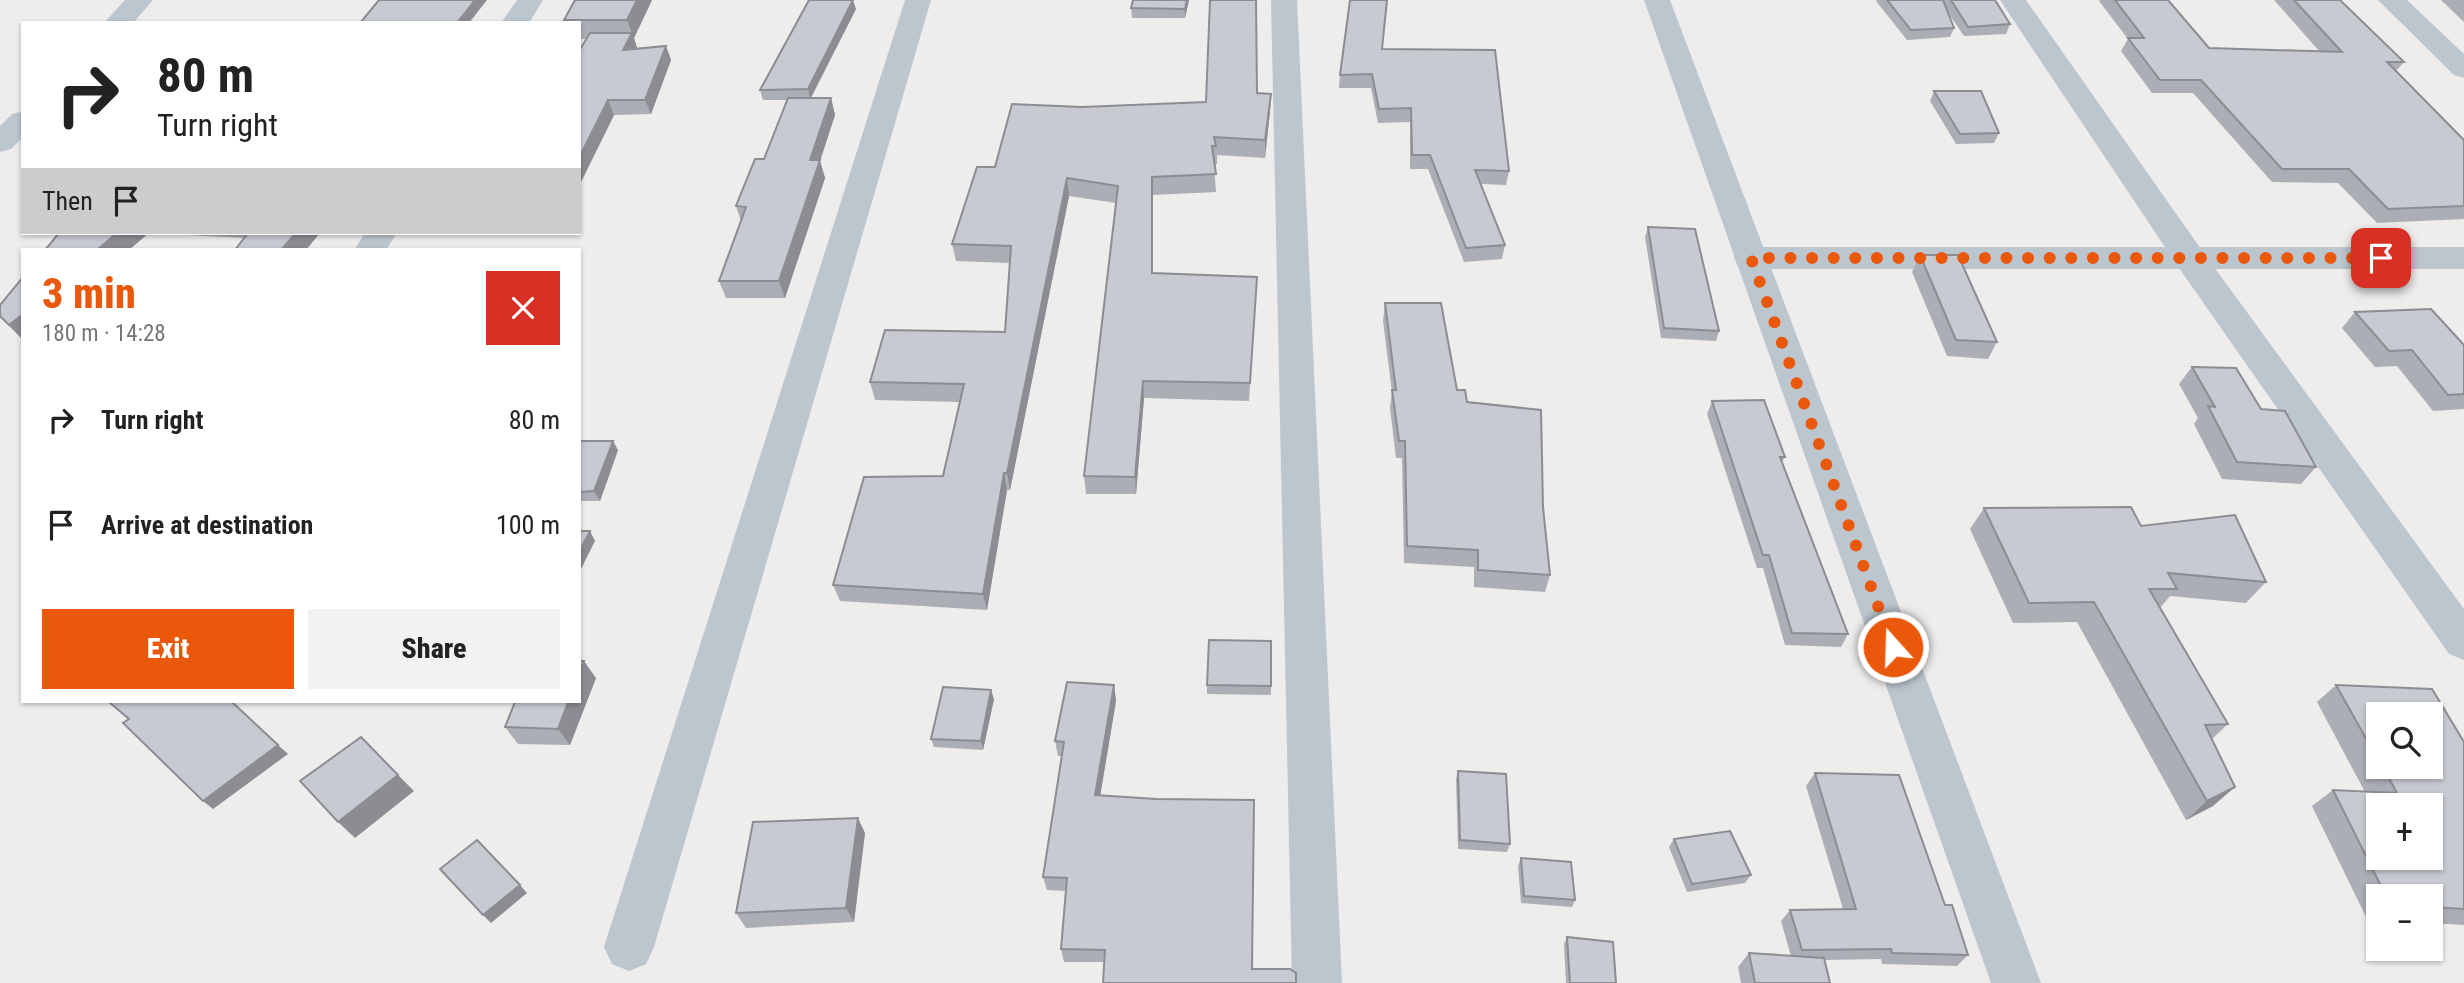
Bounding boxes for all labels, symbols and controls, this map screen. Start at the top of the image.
text: 80 m [157,47,254,104]
icon: right [42,49,133,140]
text: Turn right [157,106,278,144]
icon: arrive [107,182,145,220]
text: Then [42,186,93,216]
pin [2351,228,2411,288]
icon: arrive [2362,239,2400,277]
text: 3 min [42,269,136,318]
button: close [486,271,560,345]
text: 180 m · 14:28 [42,320,166,347]
icon: right [42,401,80,439]
text: Turn right [101,405,203,435]
text: 80 m [509,405,560,435]
icon: arrive [42,506,80,544]
text: Arrive at destination [101,510,313,540]
text: 100 m [496,510,560,540]
button: Exit [42,609,294,689]
button: Share [308,609,560,689]
position arrow [1856,610,1930,684]
map controls [2366,702,2443,961]
button: search [2366,702,2443,779]
button: + [2366,793,2443,870]
button: − [2366,884,2443,961]

